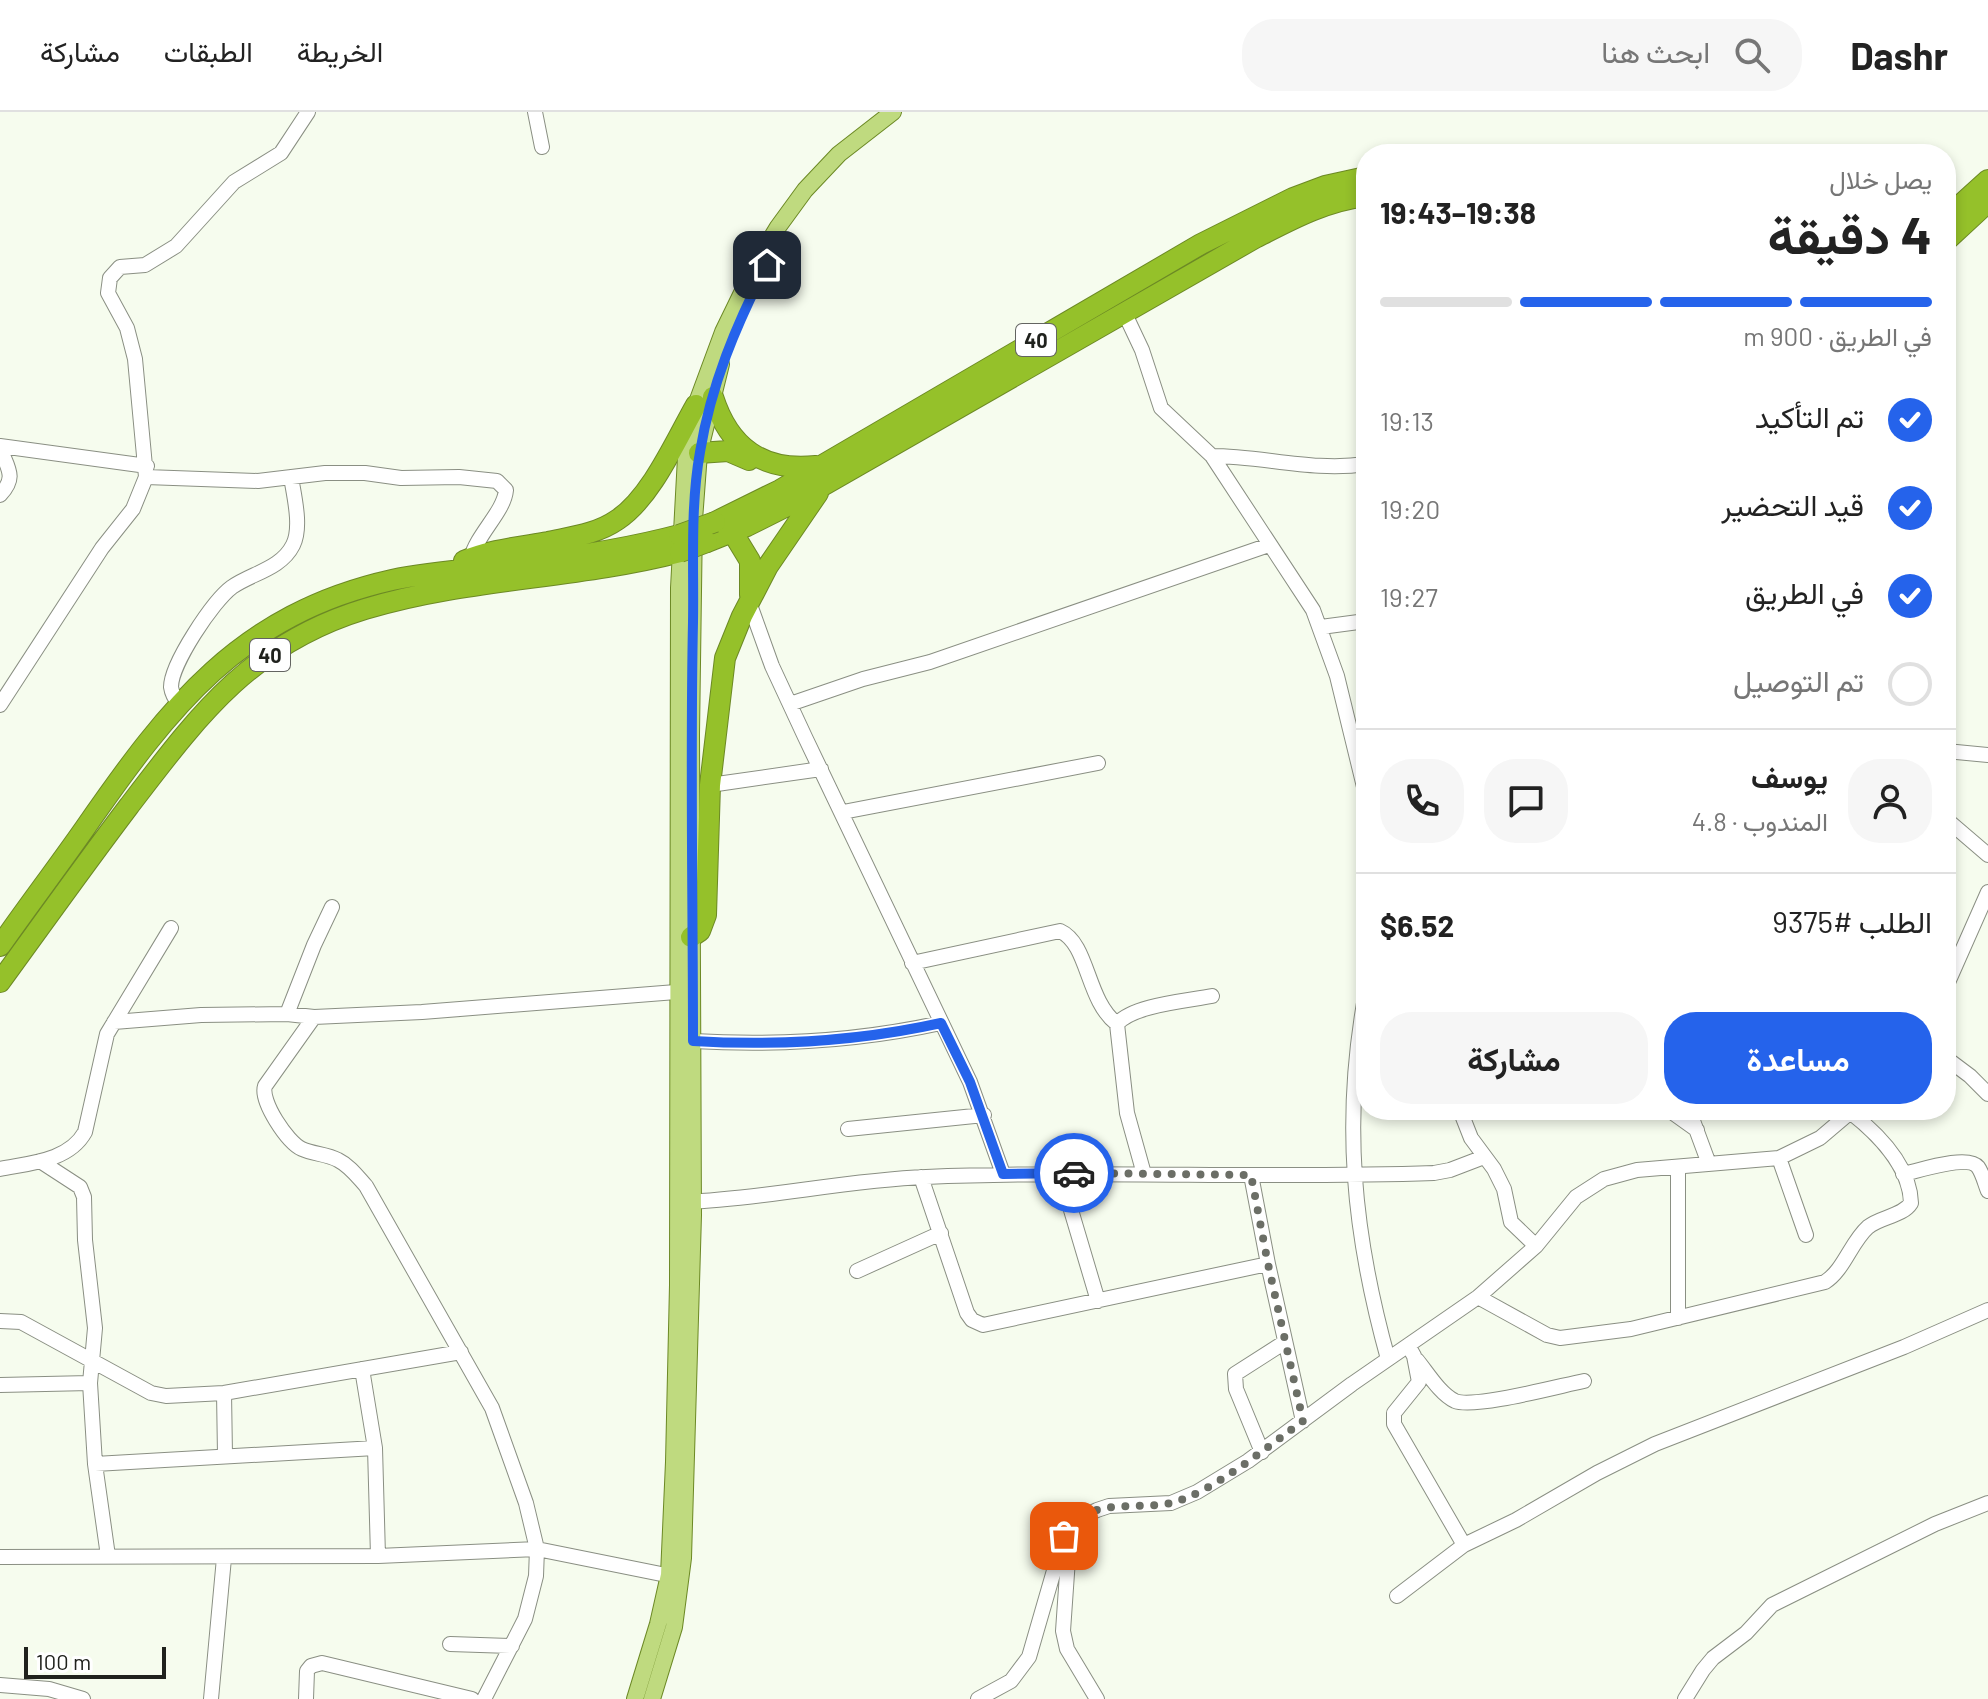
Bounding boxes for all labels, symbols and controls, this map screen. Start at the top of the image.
search box [1242,19,1802,91]
text: Dashr [1850,32,1948,78]
text: ابحث هنا [1601,33,1710,69]
icon: search [1730,33,1774,77]
text: مشاركة [40,34,120,68]
text: الطبقات [164,34,253,68]
text: الخريطة [297,34,383,68]
text: يصل خلال [1829,163,1932,194]
text: 19:38–19:43 [1380,194,1536,230]
text: 4 دقيقة [1768,202,1932,264]
pin [733,231,801,299]
icon: home [745,243,789,287]
text: في الطريق · 900 m [1743,320,1932,351]
road number: 40 [1016,324,1056,356]
text: تم التأكيد [1755,398,1864,434]
icon: check [1888,398,1932,442]
text: 19:13 [1380,405,1434,436]
text: قيد التحضير [1721,486,1864,522]
icon: check [1888,486,1932,530]
text: 19:20 [1380,493,1440,524]
text: في الطريق [1745,574,1864,610]
icon: check [1888,574,1932,618]
text: 19:27 [1380,581,1438,612]
road number: 40 [250,639,290,671]
text: تم التوصيل [1733,662,1864,698]
text: يوسف [1751,758,1828,794]
button: phone [1380,759,1464,843]
button: chat [1484,759,1568,843]
button: person [1848,759,1932,843]
text: المندوب · 4.8 [1692,805,1828,836]
text: الطلب #9375 [1772,903,1932,939]
text: $6.52 [1380,907,1454,943]
button: مشاركة [1380,1012,1648,1104]
button: مساعدة [1664,1012,1932,1104]
courier [1034,1133,1114,1213]
icon: car [1052,1151,1096,1195]
pin [1030,1502,1098,1570]
icon: bag [1042,1514,1086,1558]
scale bar [24,1643,166,1679]
text: 100 m [36,1648,91,1674]

